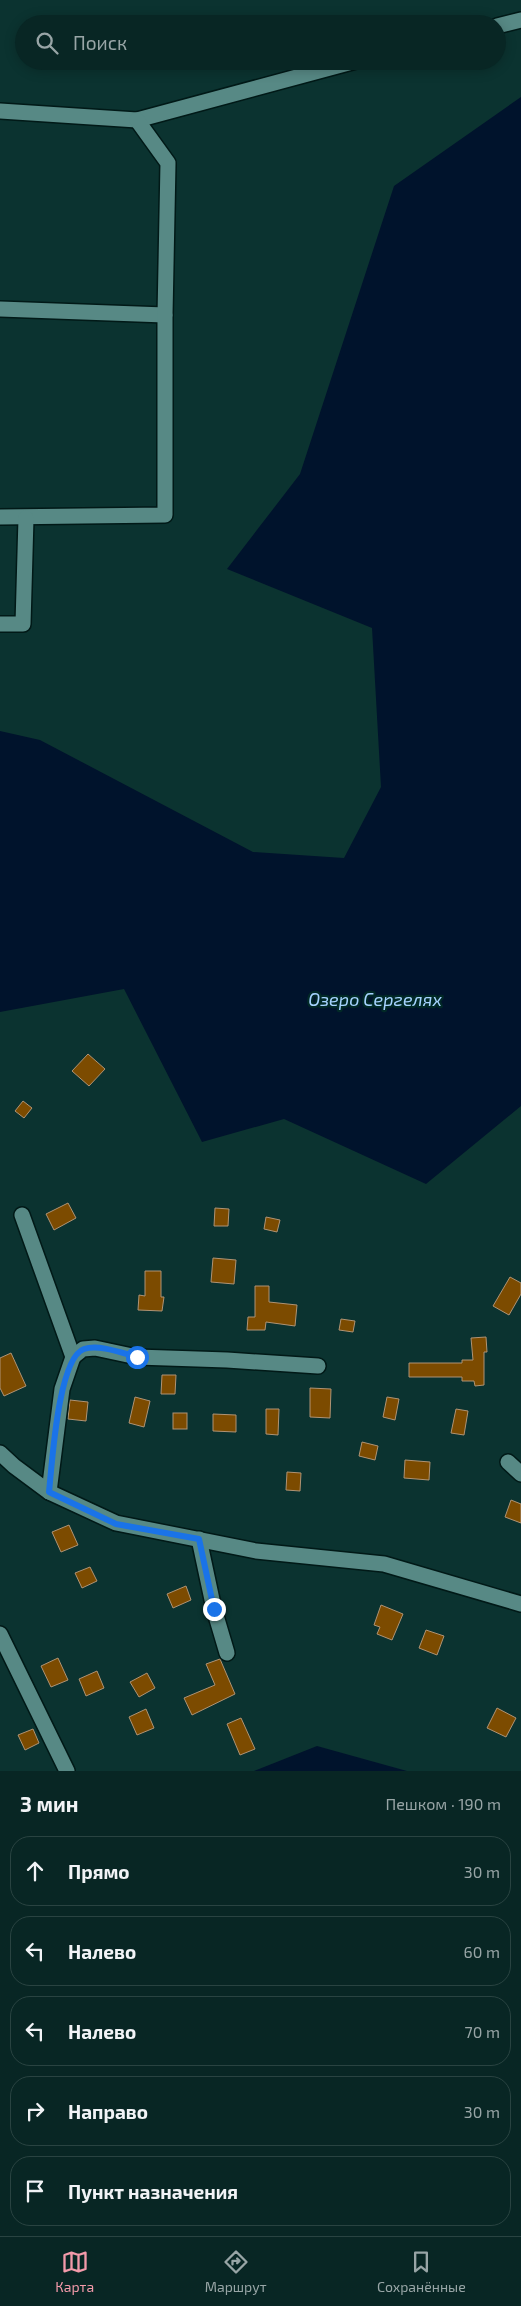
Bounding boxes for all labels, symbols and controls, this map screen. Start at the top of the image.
search box [15,15,506,70]
icon: search [33,29,61,57]
text: Поиск [73,31,127,54]
water label: Озеро Сергелях [308,988,442,1010]
route start [126,1346,149,1369]
route end [203,1598,226,1621]
text: 3 мин [20,1791,78,1816]
text: Пешком · 190 m [385,1794,501,1813]
icon: ahead [21,1857,49,1885]
text: Прямо [68,1860,130,1883]
text: 30 m [464,1862,500,1881]
icon: left [21,1937,49,1965]
text: Налево [68,1940,136,1963]
text: 60 m [464,1942,500,1961]
icon: left [21,2017,49,2045]
text: Налево [68,2020,136,2043]
text: 70 m [465,2022,500,2041]
icon: right [21,2097,49,2125]
text: Направо [68,2100,148,2123]
text: 30 m [464,2102,500,2121]
icon: arrive [21,2177,49,2205]
text: Пункт назначения [68,2180,238,2203]
tab: Карта [55,2248,94,2295]
tab: Маршрут [205,2248,267,2295]
tab: Сохранённые [377,2248,466,2295]

